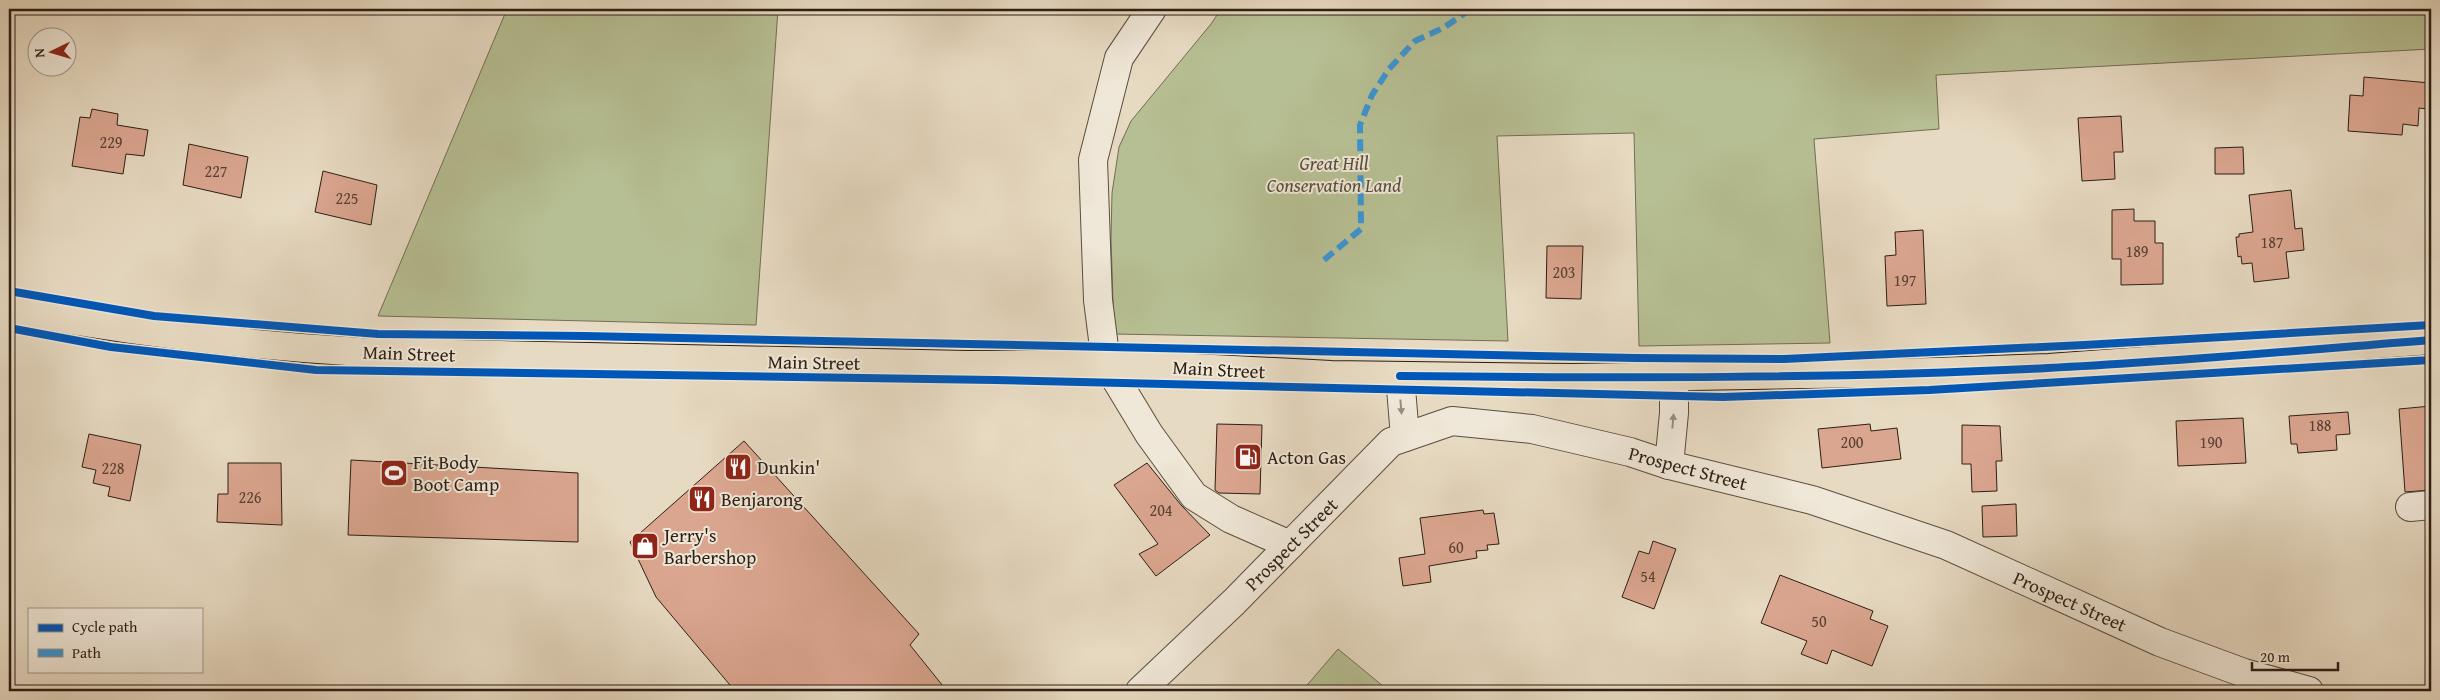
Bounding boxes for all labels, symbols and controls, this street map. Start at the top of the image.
north arrow [28,28,78,78]
text: N [29,47,49,59]
house number: 229 [99,130,123,154]
park label: Great Hill Conservation Land [1267,149,1401,199]
house number: 227 [204,159,228,183]
house number: 225 [335,186,359,210]
house number: 187 [2260,230,2284,254]
house number: 189 [2125,239,2149,263]
house number: 203 [1552,260,1576,284]
house number: 197 [1893,268,1917,292]
street label: Main Street [362,337,456,369]
street label: Main Street [767,347,861,377]
street label: Main Street [1172,353,1266,385]
one-way arrow [1398,399,1406,415]
one-way arrow [1670,412,1678,428]
house number: 188 [2308,413,2332,437]
house number: 200 [1840,430,1864,454]
house number: 190 [2199,430,2223,454]
street label: Prospect Street [1626,439,1751,497]
fuel station icon: Acton Gas [1233,442,1263,472]
place label: Acton Gas [1267,443,1346,471]
place label: Fit Body Boot Camp [413,448,499,498]
restaurant icon: Dunkin' [723,452,753,482]
place label: Dunkin' [757,453,820,481]
house number: 228 [101,456,125,480]
sports icon: Fit Body Boot Camp [379,458,409,488]
restaurant icon: Benjarong [687,484,717,514]
house number: 226 [238,485,262,509]
place label: Benjarong [721,485,803,513]
street label: Prospect Street [1238,491,1344,597]
house number: 204 [1149,498,1173,522]
place label: Jerry's Barbershop [662,521,756,571]
shop icon: Jerry's Barbershop [630,531,660,561]
house number: 60 [1448,535,1464,559]
street label: Prospect Street [2009,563,2131,639]
house number: 54 [1640,564,1656,588]
legend [28,608,202,672]
house number: 50 [1811,609,1827,633]
text: Cycle path [72,616,138,637]
scale bar [2252,640,2339,672]
text: Path [72,642,101,663]
text: 20 m [2260,646,2291,667]

